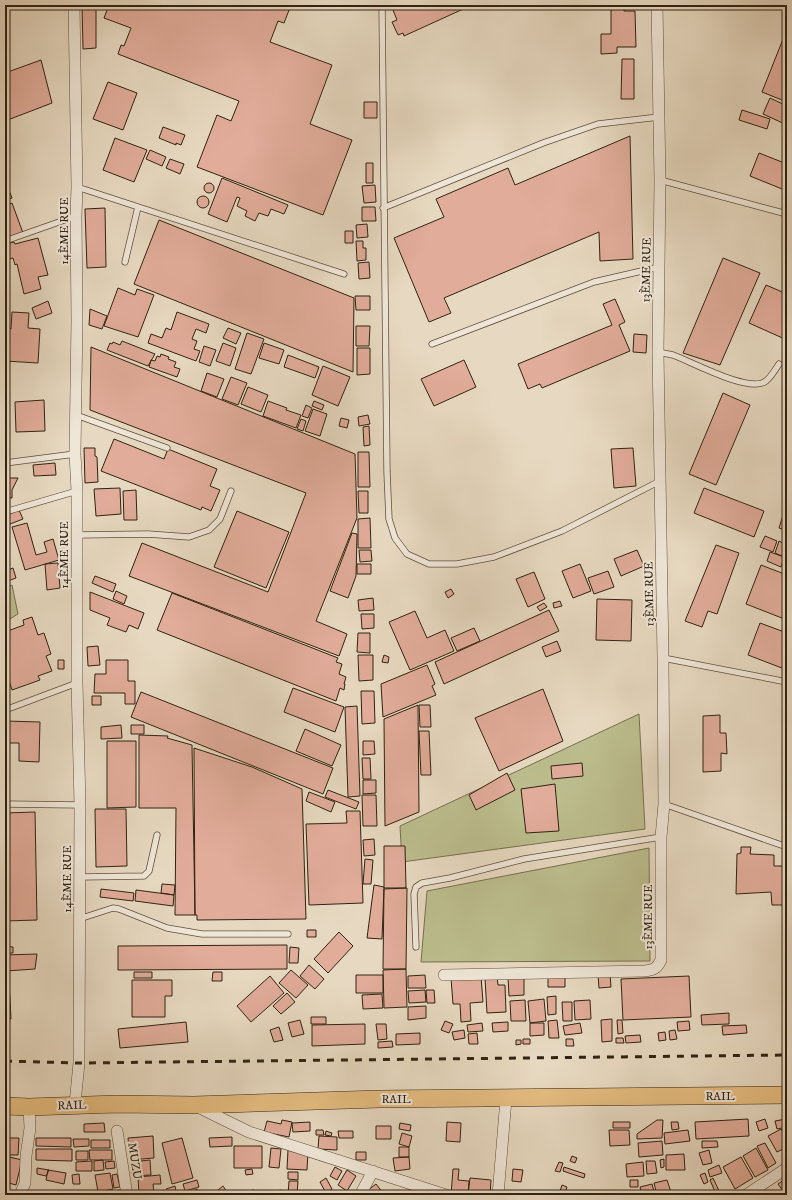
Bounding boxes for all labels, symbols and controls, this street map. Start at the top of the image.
street label: 14ÈME RUE [57,197,72,265]
street label: 13ÈME RUE [638,237,655,303]
street label: 14ÈME RUE [57,521,72,589]
street label: 13ÈME RUE [641,561,658,627]
street label: 14ÈME RUE [60,845,75,913]
street label: 13ÈME RUE [641,884,656,949]
street label: RAIL [705,1089,735,1104]
street label: RAIL [381,1092,411,1107]
street label: RAIL [57,1097,87,1114]
street label: MUZU [124,1142,145,1181]

